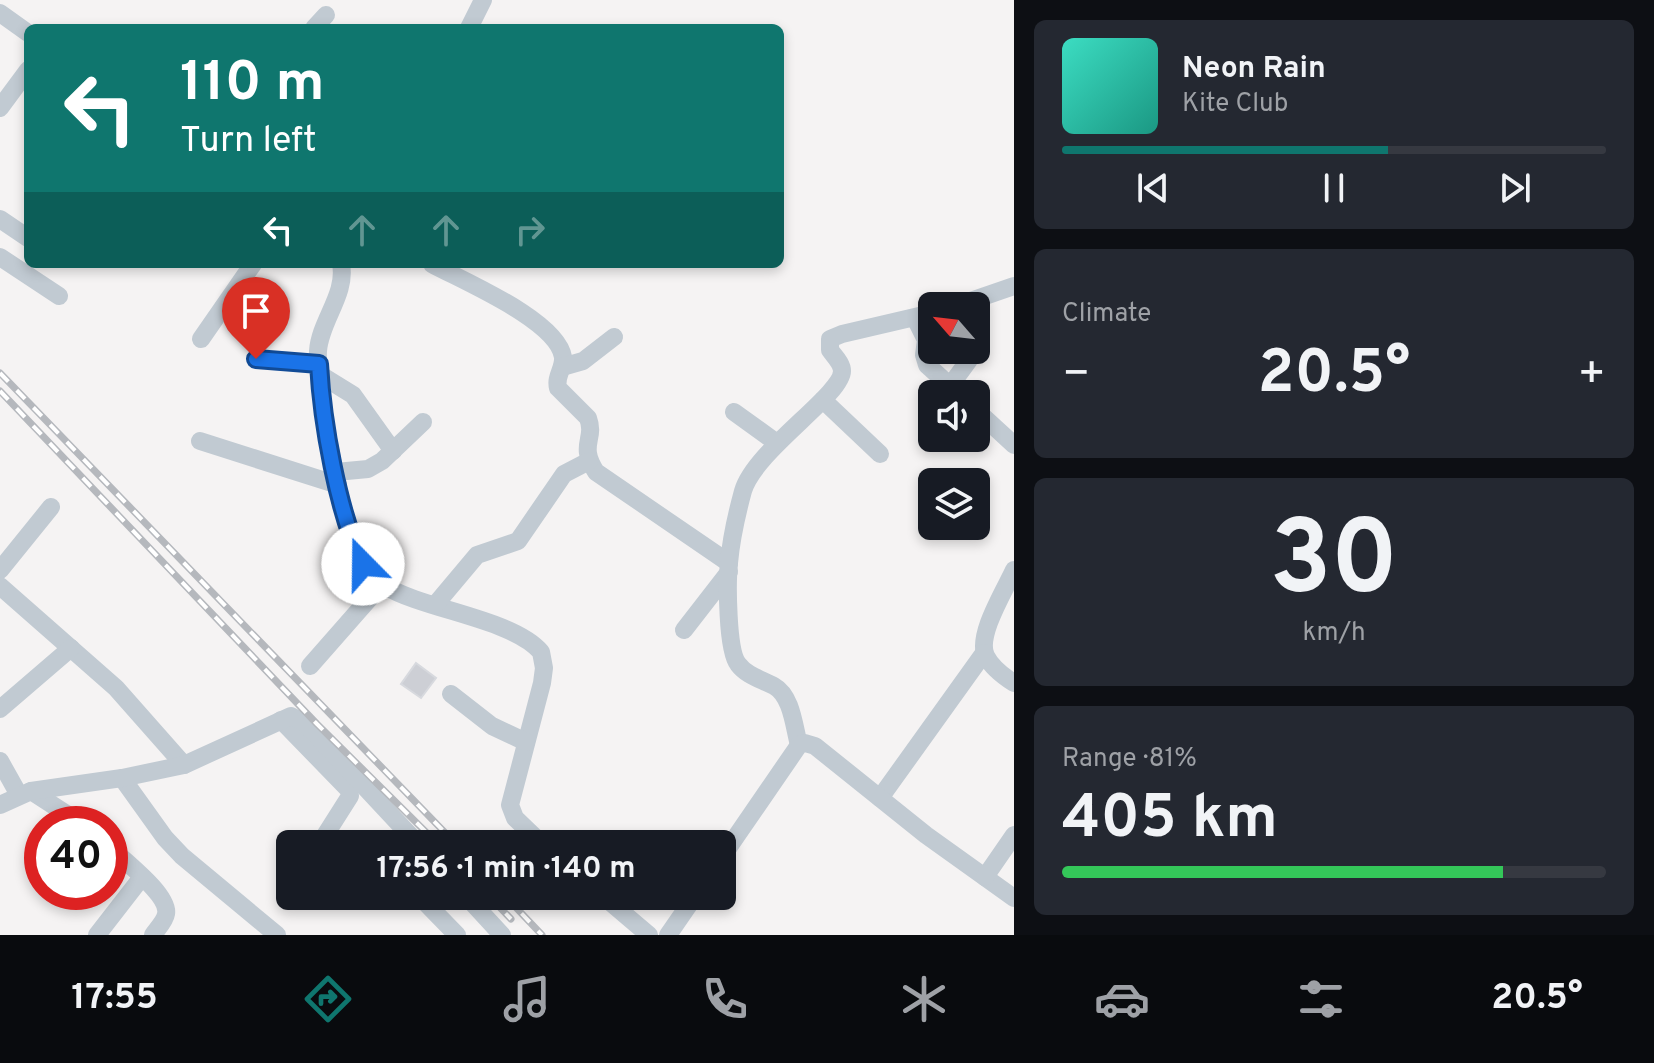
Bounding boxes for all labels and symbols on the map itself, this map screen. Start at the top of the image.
pin [222,277,290,359]
north arrow [918,292,990,364]
position arrow [321,522,405,606]
speed limit sign: 40 [24,806,128,910]

